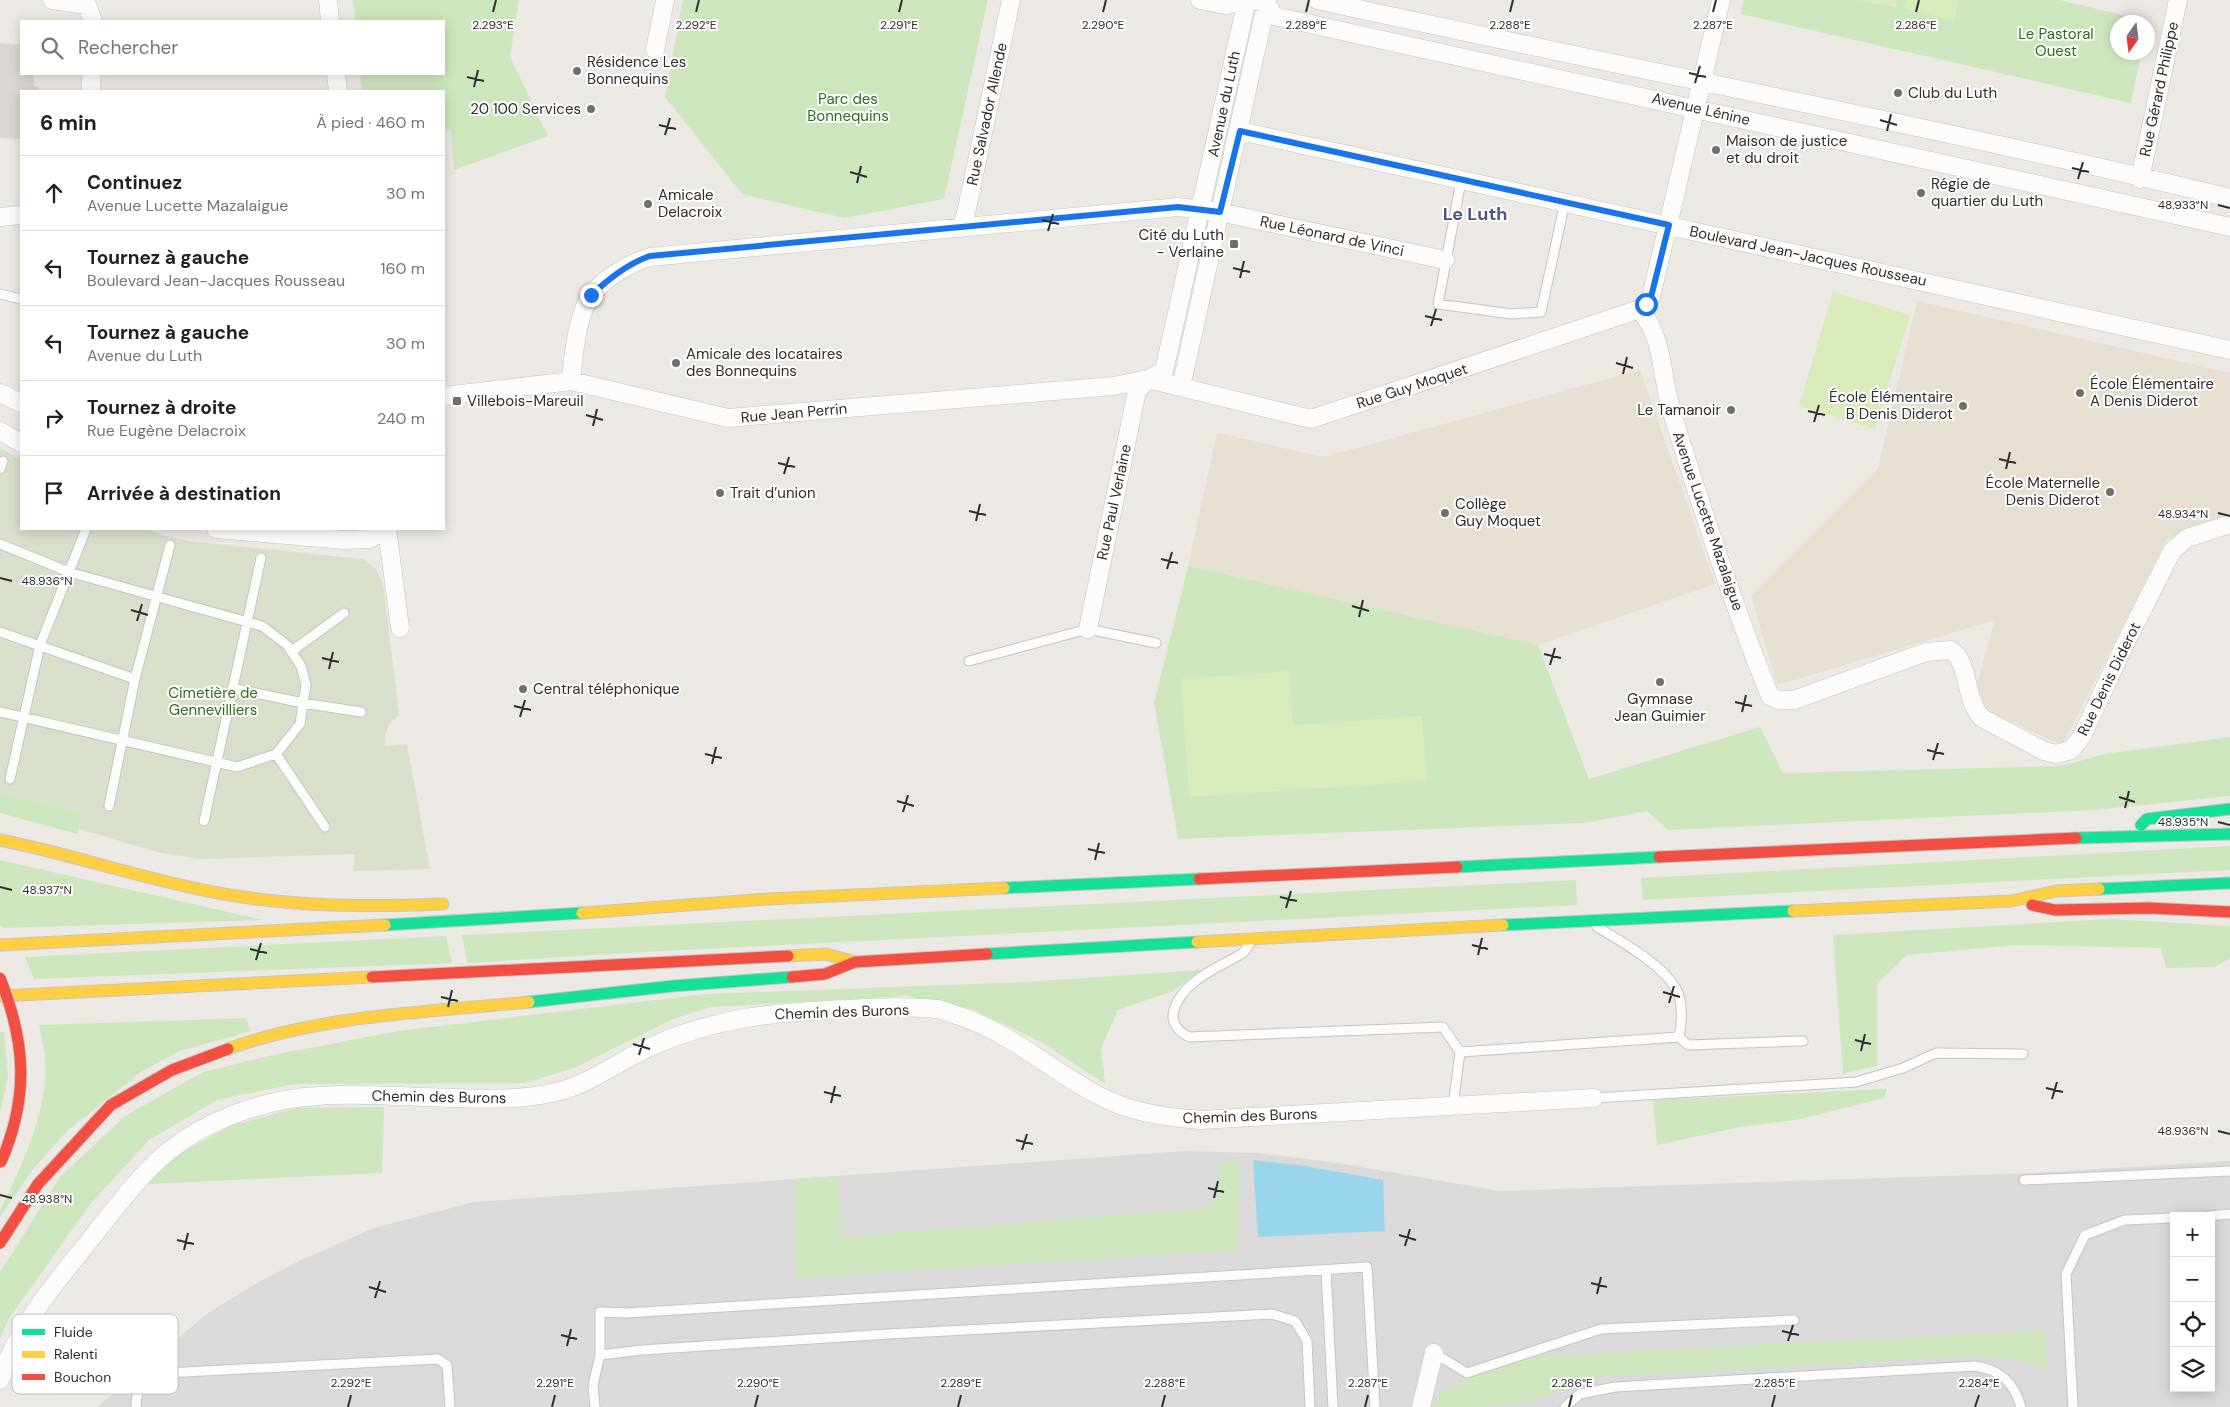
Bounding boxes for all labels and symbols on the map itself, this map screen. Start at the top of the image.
north arrow [2110,15,2155,60]
text: 2.293°E [472,17,514,33]
text: 2.292°E [675,17,717,33]
text: 2.291°E [880,17,918,33]
text: 2.290°E [1082,17,1125,33]
text: 2.289°E [1285,17,1327,33]
text: 2.288°E [1489,17,1531,33]
text: 2.287°E [1693,17,1733,33]
text: 2.286°E [1895,17,1937,33]
street label: Rue Gérard Philippe [2135,20,2183,158]
park label: Le Pastoral Ouest [2018,24,2094,61]
street label: Rue Salvador Allende [962,41,1012,187]
street label: Avenue du Luth [1203,49,1245,159]
place label: Résidence Les Bonnequins [587,52,686,89]
marker: Résidence Les Bonnequins [571,65,583,77]
place label: Club du Luth [1908,83,1997,103]
marker: Club du Luth [1892,87,1904,99]
street label: Avenue Lénine [1650,88,1752,130]
park label: Parc des Bonnequins [807,89,889,126]
place label: 20 100 Services [470,99,581,119]
marker: 20 100 Services [585,103,597,115]
place label: Maison de justice et du droit [1726,131,1847,168]
marker: Maison de justice et du droit [1710,144,1722,156]
place label: Régie de quartier du Luth [1931,174,2043,211]
place label: Amicale Delacroix [658,185,723,222]
marker: Régie de quartier du Luth [1915,187,1927,199]
text: 48.933°N [2158,197,2208,213]
marker: Amicale Delacroix [642,198,654,210]
district label: Le Luth [1443,202,1507,226]
street label: Rue Léonard de Vinci [1258,211,1406,261]
street label: Boulevard Jean-Jacques Rousseau [1688,221,1928,291]
place label: Cité du Luth - Verlaine [1138,225,1224,262]
marker: Cité du Luth - Verlaine [1228,238,1240,250]
route end [580,284,603,307]
route start [1635,293,1658,316]
place label: Amicale des locataires des Bonnequins [686,344,843,381]
marker: Amicale des locataires des Bonnequins [670,357,682,369]
street label: Rue Guy Moquet [1354,359,1470,413]
place label: École Élémentaire A Denis Diderot [2090,374,2214,411]
place label: École Élémentaire B Denis Diderot [1829,387,1953,424]
marker: École Élémentaire A Denis Diderot [2074,387,2086,399]
place label: Villebois-Mareuil [467,391,583,411]
marker: Villebois-Mareuil [451,395,463,407]
street label: Rue Jean Perrin [740,398,848,428]
place label: Le Tamanoir [1637,400,1721,420]
marker: École Élémentaire B Denis Diderot [1957,400,1969,412]
marker: Le Tamanoir [1725,404,1737,416]
street label: Avenue Lucette Mazalaigue [1668,429,1748,613]
street label: Rue Paul Verlaine [1092,442,1136,562]
place label: École Maternelle Denis Diderot [1986,473,2100,510]
place label: Trait d’union [730,483,816,503]
marker: École Maternelle Denis Diderot [2104,486,2116,498]
marker: Trait d’union [714,487,726,499]
place label: Collège Guy Moquet [1455,494,1541,531]
text: 48.934°N [2158,506,2208,522]
marker: Collège Guy Moquet [1439,507,1451,519]
text: 48.936°N [22,573,72,589]
street label: Rue Denis Diderot [2073,619,2145,739]
marker: Gymnase Jean Guimier [1654,676,1666,688]
place label: Central téléphonique [533,679,680,699]
park label: Cimetière de Gennevilliers [168,683,258,720]
marker: Central téléphonique [517,683,529,695]
place label: Gymnase Jean Guimier [1614,689,1706,726]
text: 48.935°N [2158,814,2208,830]
text: 48.937°N [22,882,72,898]
street label: Chemin des Burons [774,1000,910,1024]
street label: Chemin des Burons [371,1086,507,1108]
street label: Chemin des Burons [1182,1104,1318,1128]
text: 48.936°N [2158,1123,2208,1139]
text: 48.938°N [22,1191,72,1207]
legend [12,1314,178,1394]
text: Fluide [54,1323,93,1341]
text: Ralenti [54,1345,98,1363]
text: Bouchon [54,1368,111,1386]
text: 2.292°E [330,1375,372,1391]
text: 2.291°E [536,1375,574,1391]
text: 2.290°E [737,1375,780,1391]
text: 2.289°E [940,1375,982,1391]
text: 2.288°E [1144,1375,1186,1391]
text: 2.287°E [1348,1375,1388,1391]
text: 2.286°E [1551,1375,1593,1391]
text: 2.285°E [1754,1375,1796,1391]
text: 2.284°E [1958,1375,2000,1391]

